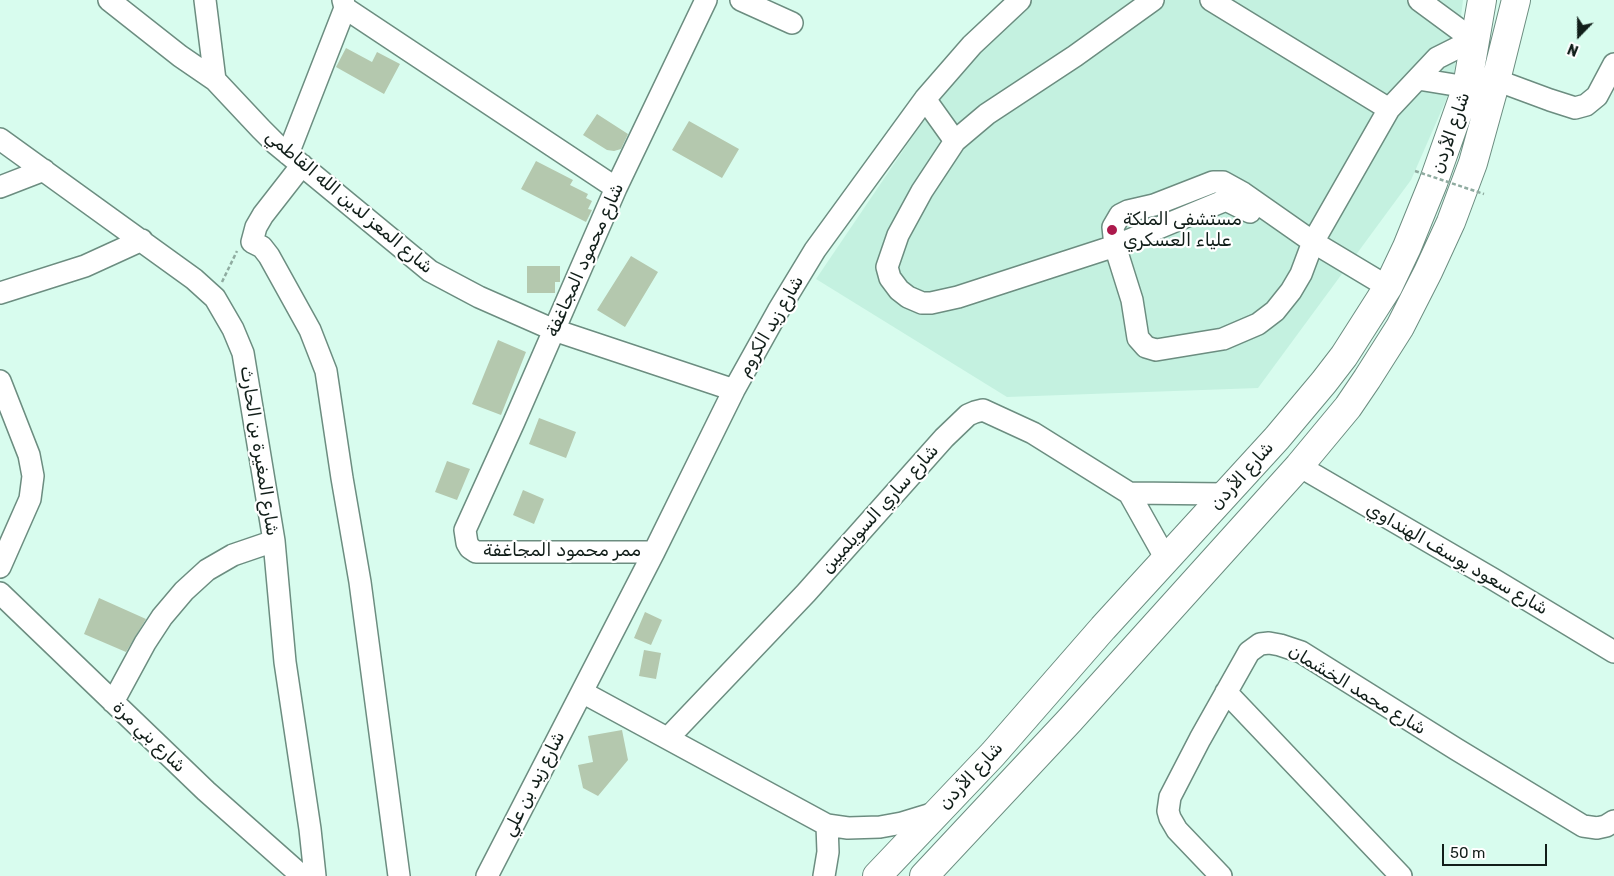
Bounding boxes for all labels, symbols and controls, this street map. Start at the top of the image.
north arrow [1554,10,1604,60]
text: N [1565,40,1581,59]
street label: شارع الأردن [1427,89,1475,177]
street label: شارع المعز لدين الله الفاطمي [261,126,437,278]
street label: شارع محمود المجاغفة [541,180,629,340]
place label: مستشفى الملكة علياء العسكري [1123,209,1242,252]
marker: مستشفى الملكة علياء العسكري [1105,223,1119,237]
street label: شارع زيد الكروم [733,272,809,380]
street label: شارع المغيرة بن الحارث [235,365,283,537]
street label: شارع الأردن [1206,437,1278,515]
street label: شارع ساري السويلميين [817,440,943,578]
street label: شارع سعود يوسف الهنداوي [1362,498,1552,620]
street label: ممر محمود المجاغفة [483,540,641,562]
street label: شارع محمد الخشمان [1284,640,1430,740]
street label: شارع بني مرة [108,697,190,777]
street label: شارع زيد بن علي [498,728,570,840]
street label: شارع الأردن [934,738,1008,814]
scale bar [1444,834,1549,866]
text: 50 m [1450,844,1485,862]

